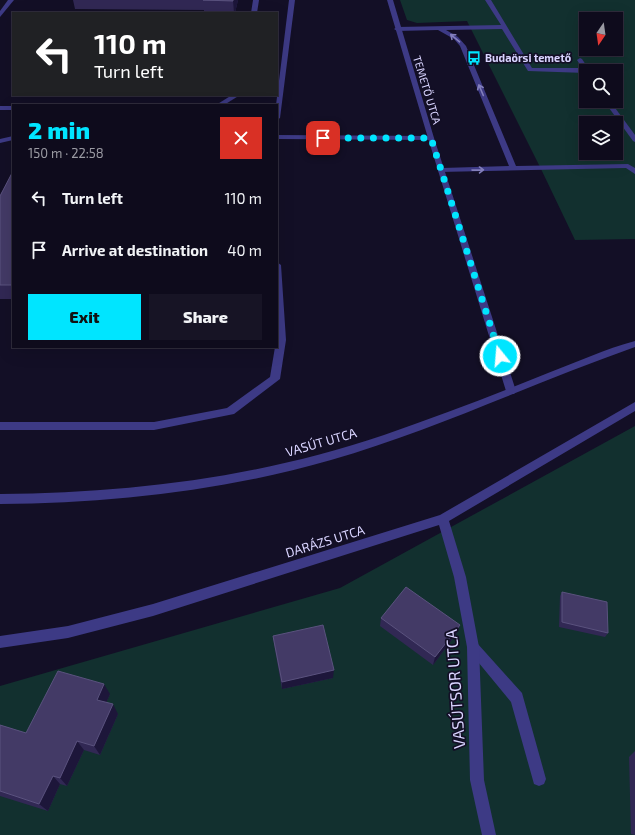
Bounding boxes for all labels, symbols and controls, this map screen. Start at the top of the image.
north arrow [579,12,623,56]
map controls [579,12,623,160]
text: 110 m [94,26,167,60]
icon: left [28,28,80,80]
one-way arrow [450,34,460,43]
bus stop icon: Budaörsi temető [466,50,482,66]
place label: Budaörsi temető [485,51,572,64]
street label: TEMETŐ UTCA [411,54,444,126]
text: Turn left [94,60,164,82]
button: search [579,64,623,108]
one-way arrow [477,84,485,96]
text: 2 min [28,115,90,144]
button: layers [579,116,623,160]
button: close [220,117,262,159]
pin [306,121,340,155]
icon: arrive [312,127,334,149]
text: 150 m · 22:58 [28,145,104,161]
one-way arrow [471,166,484,174]
icon: left [28,187,50,209]
text: Turn left [62,189,123,207]
text: 110 m [225,189,262,207]
icon: arrive [28,239,50,261]
text: Arrive at destination [62,241,208,259]
text: 40 m [227,241,262,259]
button: Exit [28,294,141,340]
button: Share [149,294,262,340]
position arrow [479,335,521,377]
street label: VASÚT UTCA [283,423,358,460]
street label: DARÁZS UTCA [283,520,366,561]
street label: VASÚTSOR UTCA [441,628,468,750]

